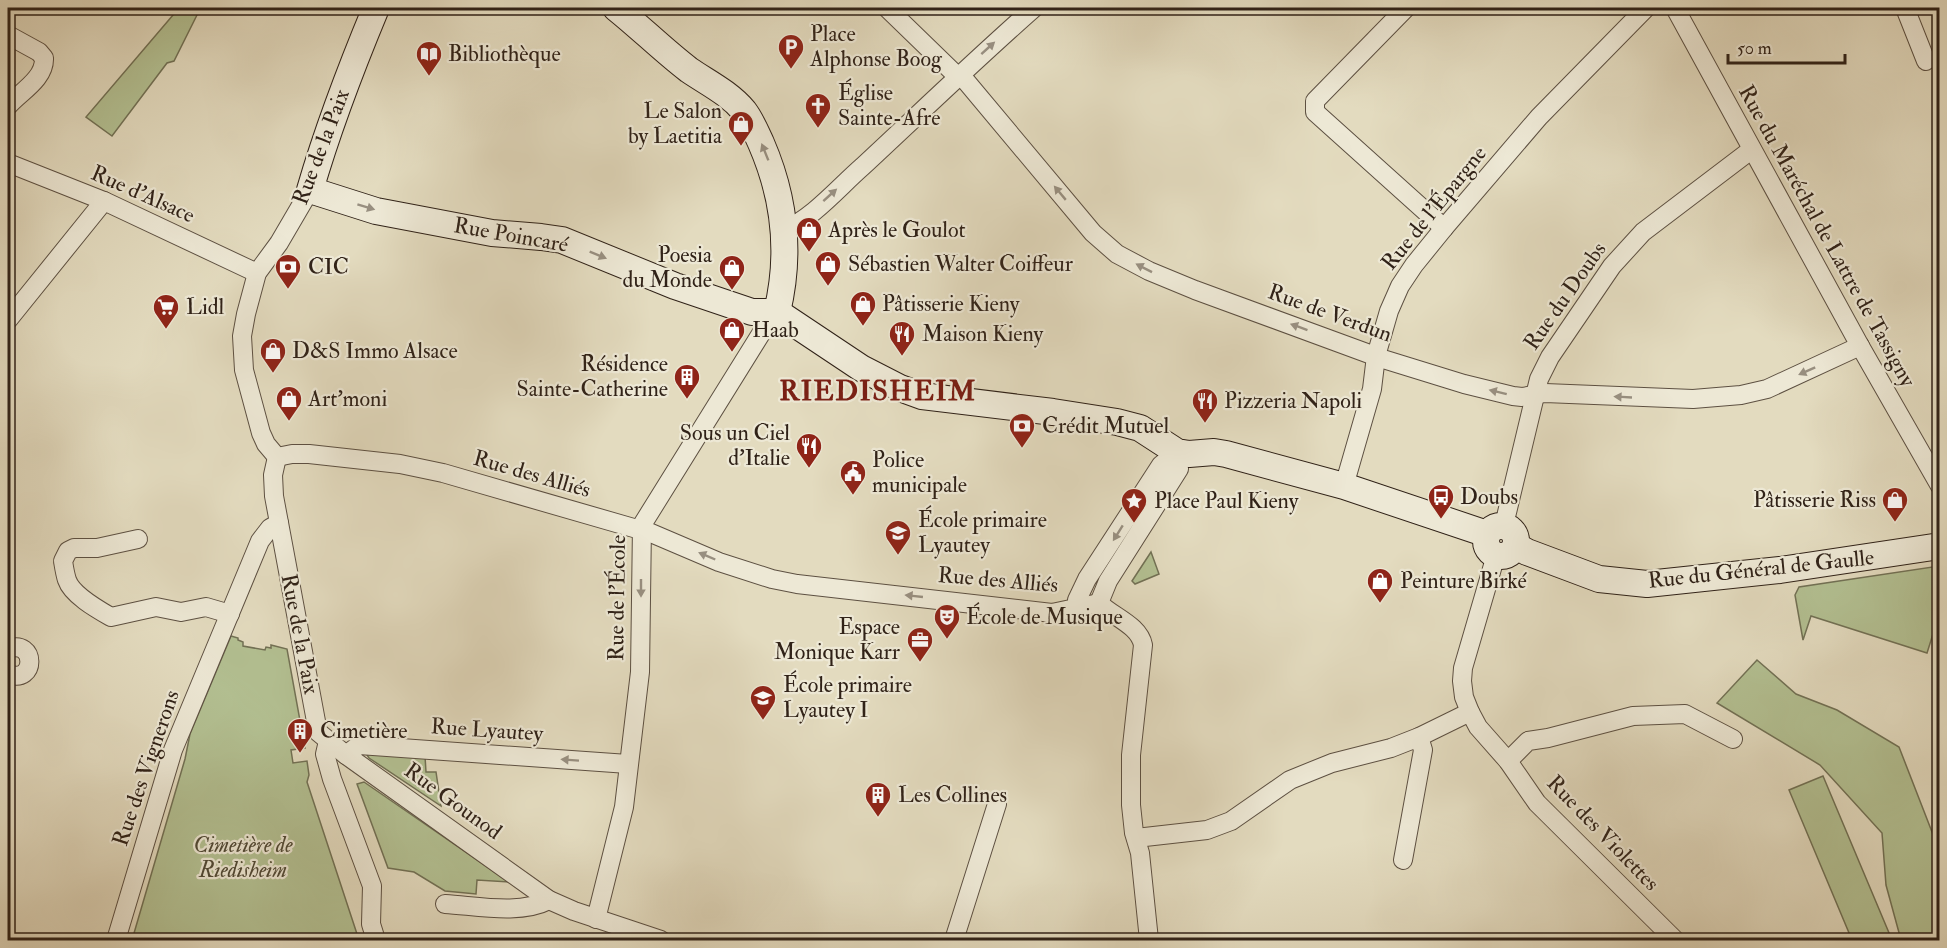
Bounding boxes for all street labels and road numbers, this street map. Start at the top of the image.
street label: Rue du Maréchal de Lattre de Tassigny [1732,80,1922,392]
street label: Rue de la Paix [286,85,356,209]
street label: Rue de l'Épargne [1374,139,1494,277]
street label: Rue d'Alsace [87,159,199,229]
street label: Rue Poincaré [452,211,571,259]
street label: Rue du Doubs [1517,236,1613,356]
street label: Rue de Verdun [1264,278,1396,348]
street label: Rue des Alliés [470,444,594,504]
street label: Rue de l'École [601,535,632,661]
street label: Rue du Général de Gaulle [1647,543,1875,595]
street label: Rue des Alliés [937,561,1059,599]
street label: Rue de la Paix [275,572,325,697]
street label: Rue des Vignerons [106,686,186,850]
street label: Rue Lyautey [430,712,544,748]
street label: Rue Gounod [399,756,507,846]
street label: Rue des Violettes [1541,769,1665,897]

